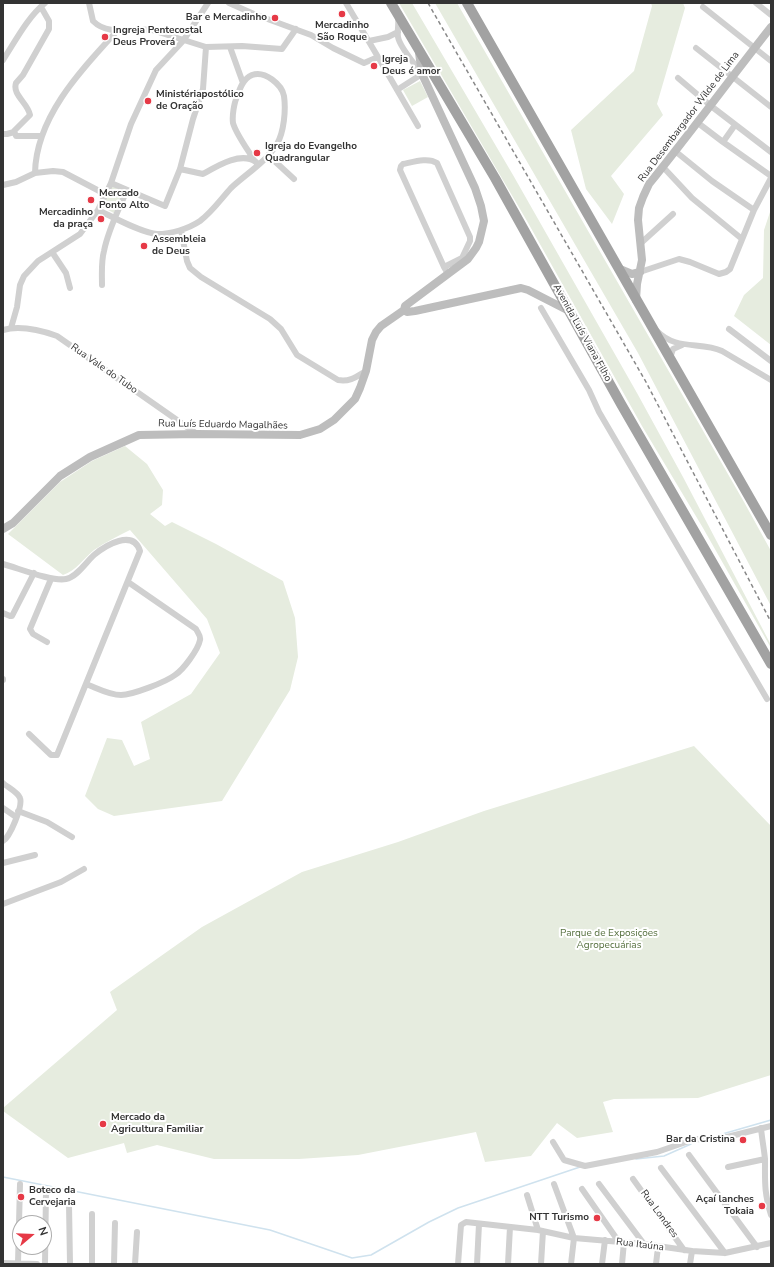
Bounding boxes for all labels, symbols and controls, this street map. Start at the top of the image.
marker: Mercadinho São Roque [337,9,347,19]
place label: Bar e Mercadinho [186,12,267,24]
marker: Bar e Mercadinho [270,13,280,23]
place label: Mercadinho São Roque [315,20,369,44]
place label: Ingreja Pentecostal Deus Proverá [113,25,202,48]
marker: Ingreja Pentecostal Deus Proverá [100,32,110,42]
street label: Rua Desembargador Wilde de Lima [636,49,742,185]
place label: Igreja Deus é amor [382,54,440,78]
marker: Igreja Deus é amor [369,61,379,71]
place label: Ministériapostólico de Oração [156,89,244,112]
marker: Ministériapostólico de Oração [143,96,153,106]
place label: Igreja do Evangelho Quadrangular [265,141,357,164]
marker: Igreja do Evangelho Quadrangular [252,148,262,158]
place label: Mercado Ponto Alto [99,188,149,212]
marker: Mercado Ponto Alto [86,195,96,205]
place label: Mercadinho da praça [39,207,93,230]
marker: Mercadinho da praça [96,214,106,224]
place label: Assembleia de Deus [152,234,206,258]
marker: Assembleia de Deus [139,241,149,251]
street label: Avenida Luís Viana Filho [550,282,614,384]
street label: Rua Vale do Tubo [68,341,140,397]
street label: Rua Luís Eduardo Magalhães [158,418,288,432]
park label: Parque de Exposições Agropecuárias [560,928,658,952]
place label: Mercado da Agricultura Familiar [111,1112,203,1136]
marker: Mercado da Agricultura Familiar [98,1119,108,1129]
place label: Bar da Cristina [666,1134,735,1146]
marker: Bar da Cristina [738,1135,748,1145]
place label: Boteco da Cervejaria [29,1185,76,1208]
street label: Rua Londres [638,1188,680,1240]
marker: Boteco da Cervejaria [16,1192,26,1202]
place label: Açaí lanches Tokaia [696,1194,754,1218]
marker: Açaí lanches Tokaia [757,1201,767,1211]
place label: NTT Turismo [529,1212,589,1224]
marker: NTT Turismo [592,1213,602,1223]
north arrow [12,1215,52,1255]
text: N [34,1225,51,1238]
street label: Rua Itaúna [615,1236,665,1254]

